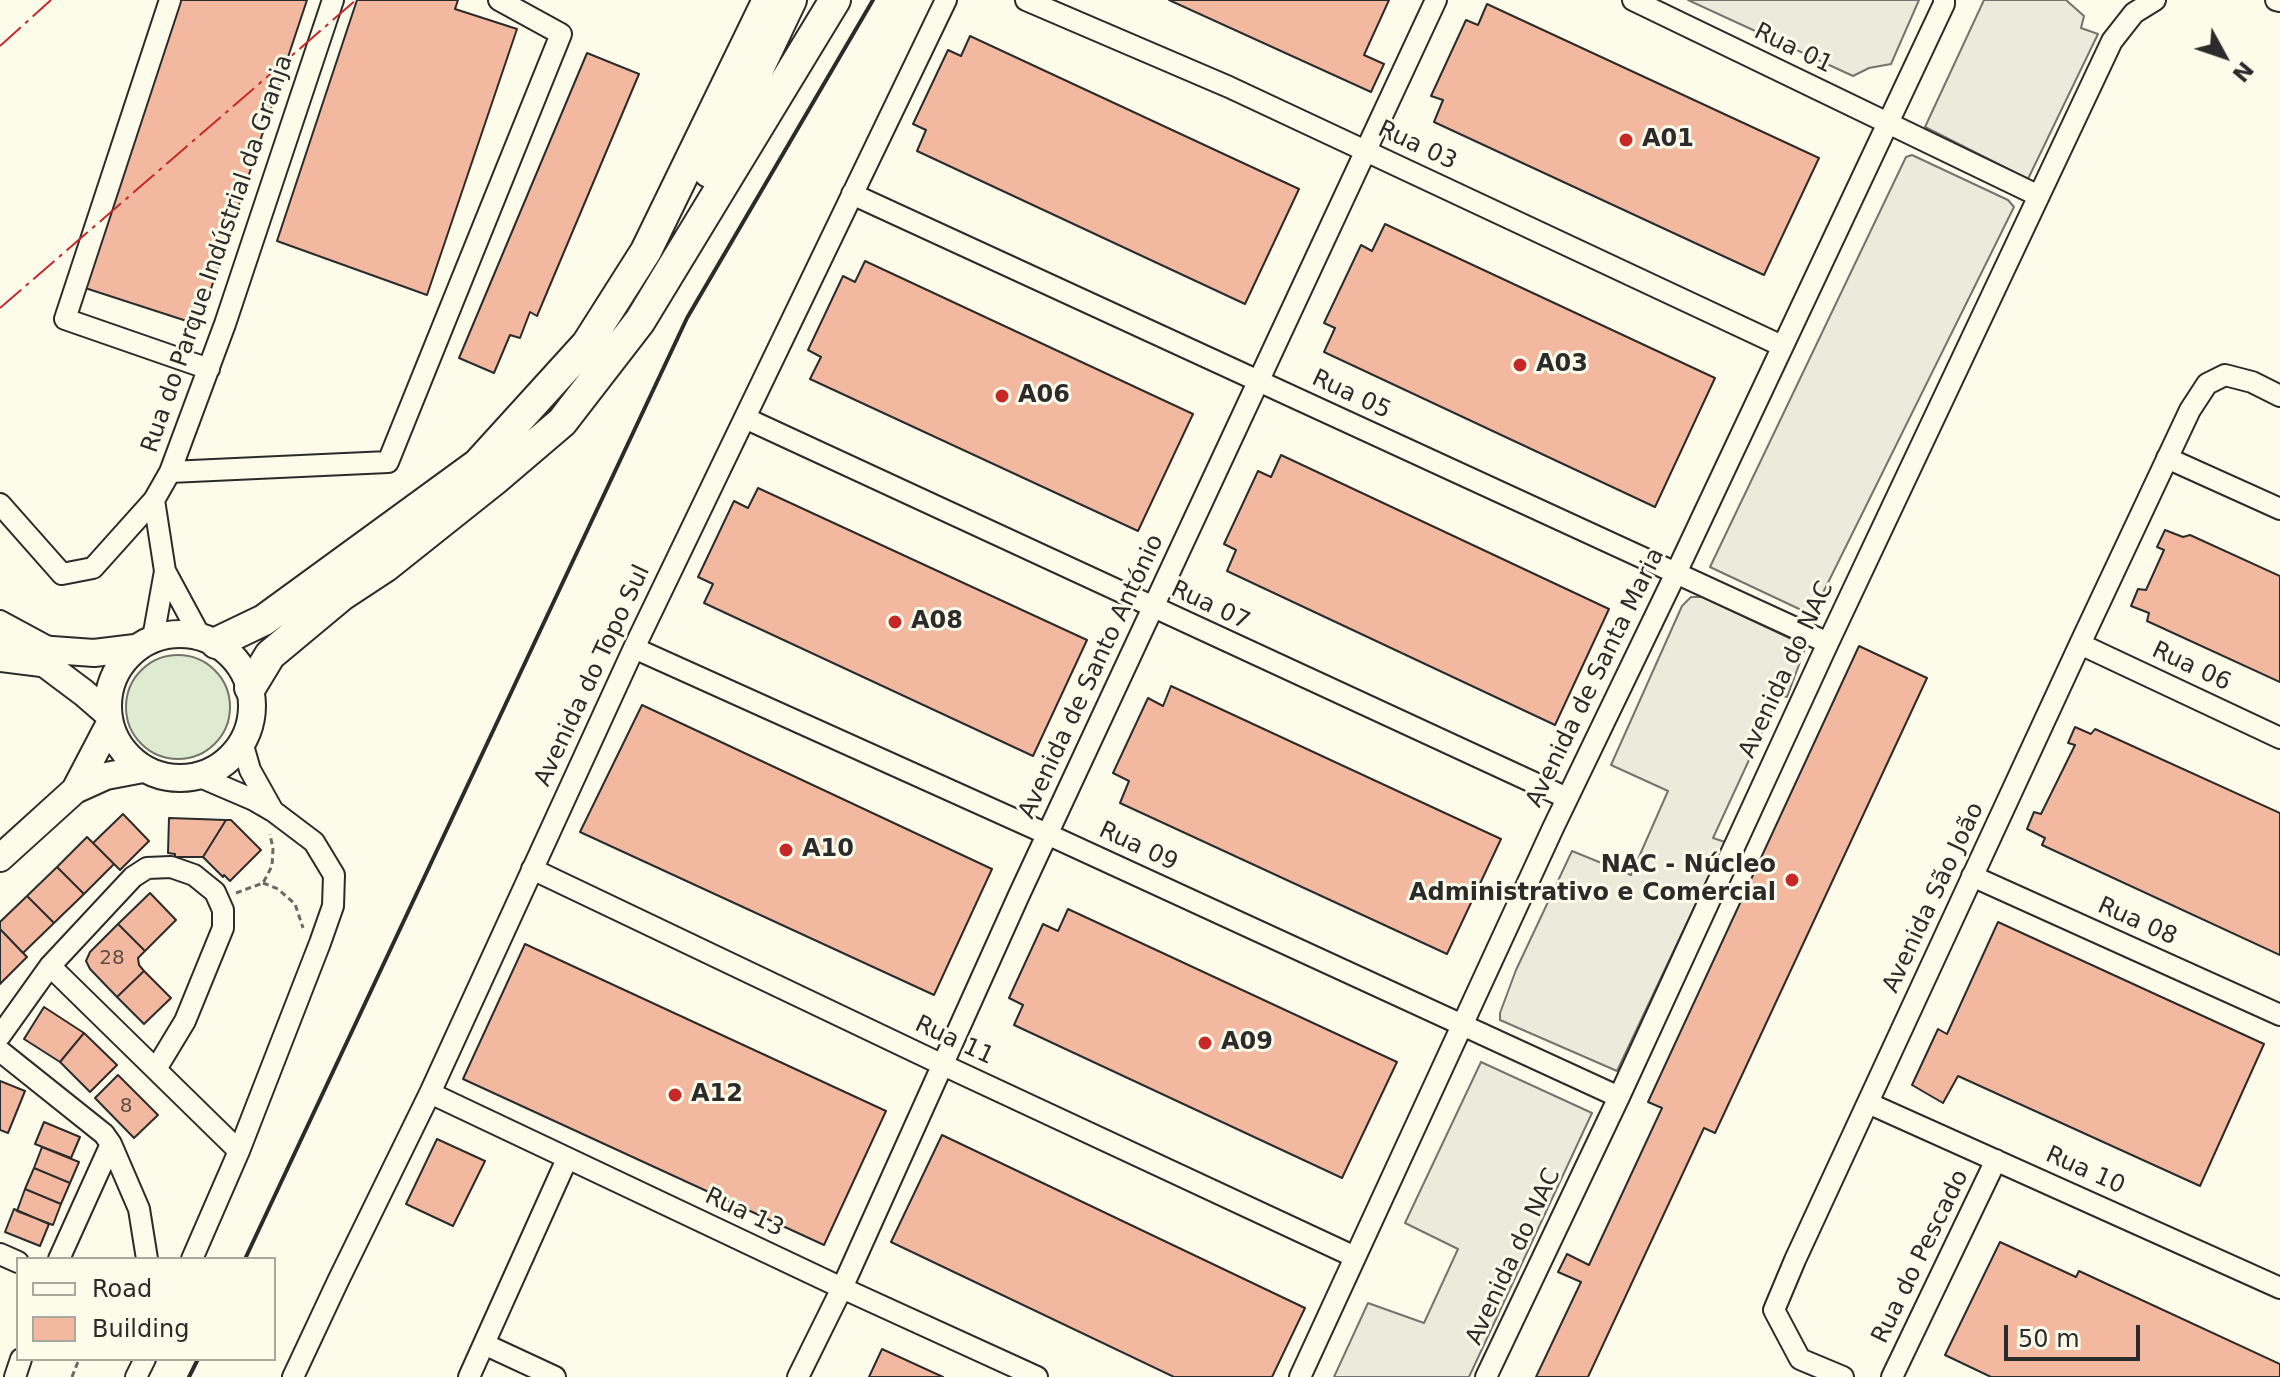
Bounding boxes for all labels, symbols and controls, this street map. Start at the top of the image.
north arrow [2184,16,2264,96]
street label: Rua 01 [1749,18,1837,80]
street label: Rua do Parque Indústrial da Granja [136,51,300,457]
text: N [2227,57,2258,87]
street label: Rua 03 [1373,115,1461,177]
place label: A01 [1642,126,1694,154]
marker: A01 [1617,131,1635,149]
place label: A03 [1536,351,1588,379]
marker: A03 [1511,356,1529,374]
street label: Rua 05 [1307,364,1395,426]
place label: A06 [1018,382,1070,410]
marker: A06 [993,387,1011,405]
street label: Avenida de Santo António [1013,530,1171,824]
street label: Avenida de Santa Maria [1521,544,1671,812]
street label: Avenida do Topo Sul [529,561,657,791]
street label: Rua 07 [1166,575,1254,637]
street label: Avenida do NAC [1733,577,1841,763]
place label: A08 [911,608,963,636]
marker: A08 [886,613,904,631]
street label: Rua 06 [2147,636,2235,698]
street label: Avenida São João [1877,798,1991,998]
street label: Rua 09 [1094,816,1182,878]
place label: A10 [802,836,854,864]
marker: A10 [777,841,795,859]
place label: NAC - Núcleo Administrativo e Comercial [1409,852,1776,908]
marker: NAC - Núcleo Administrativo e Comercial [1783,871,1801,889]
street label: Rua 08 [2093,892,2181,952]
house number: 28 [99,947,125,971]
street label: Rua 11 [910,1010,998,1072]
place label: A09 [1221,1029,1273,1057]
marker: A09 [1196,1034,1214,1052]
place label: A12 [691,1081,743,1109]
marker: A12 [666,1086,684,1104]
house number: 8 [120,1095,132,1119]
street label: Rua 10 [2041,1141,2129,1201]
street label: Avenida do NAC [1460,1164,1568,1350]
street label: Rua do Pescado [1867,1166,1975,1348]
street label: Rua 13 [700,1182,788,1244]
legend [16,1257,276,1361]
text: Road [92,1275,152,1303]
scale bar [2008,1309,2144,1359]
text: Building [92,1315,189,1343]
text: 50 m [2018,1325,2080,1353]

